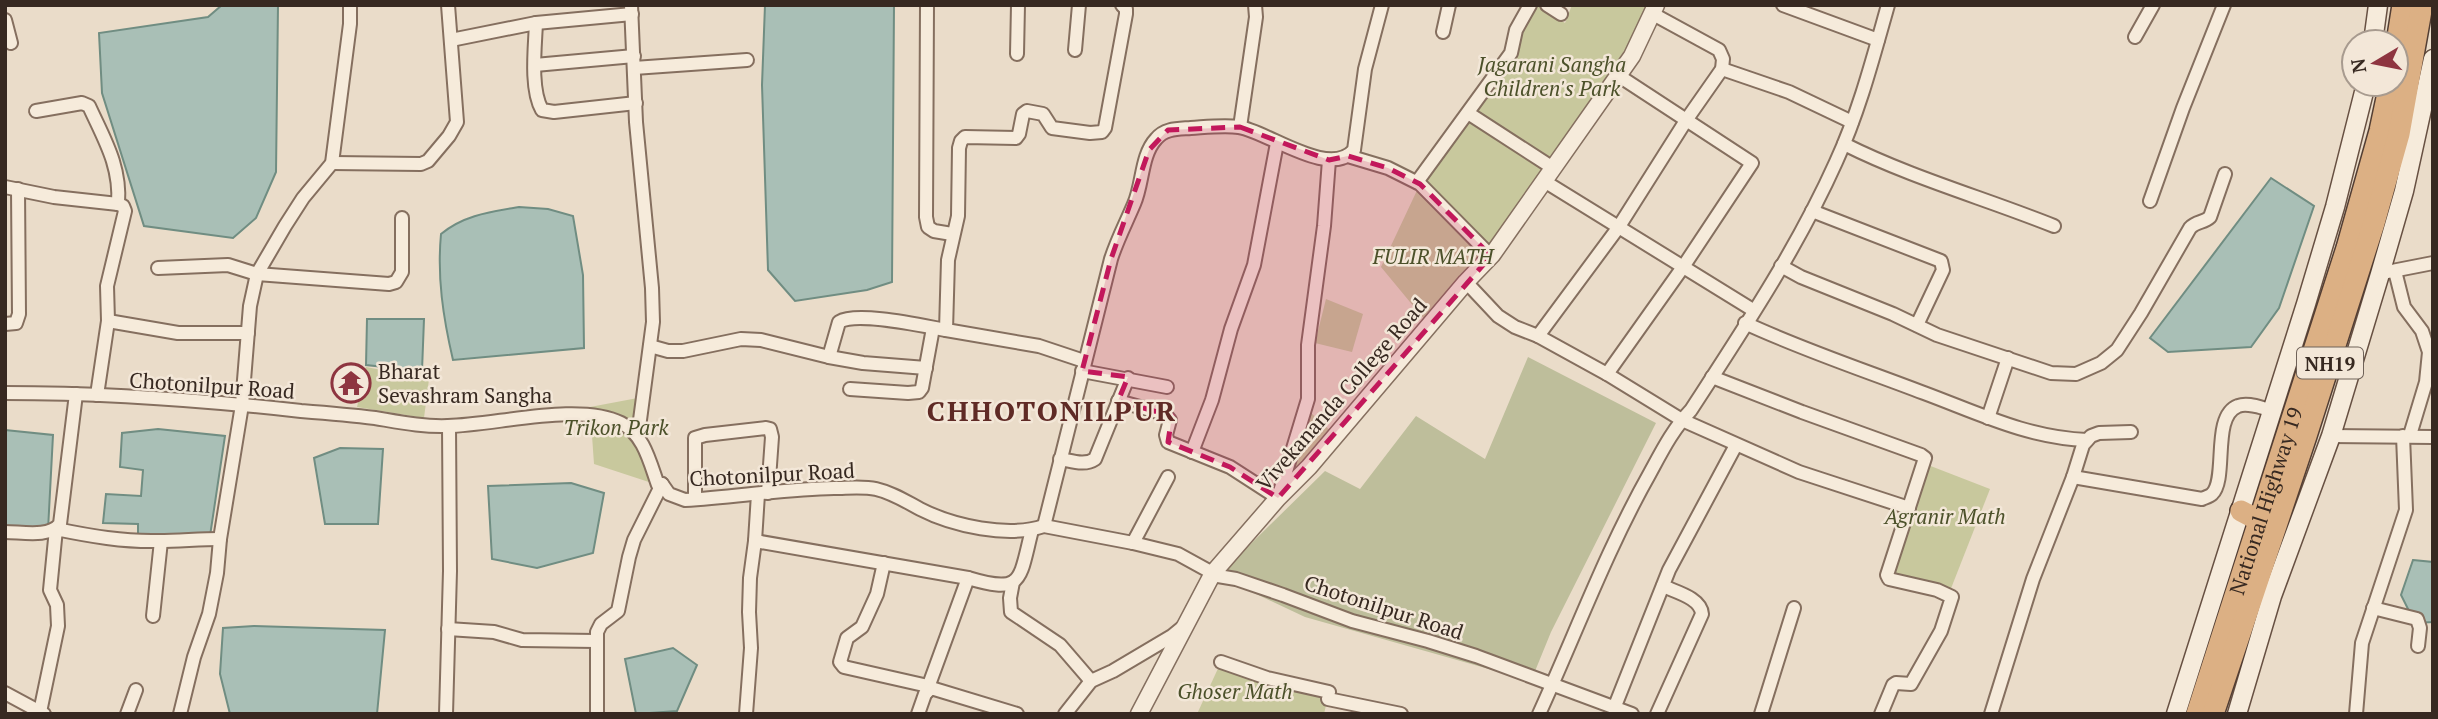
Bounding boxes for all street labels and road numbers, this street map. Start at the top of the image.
street label: Vivekananda College Road [1249,291,1433,496]
road number: NH19 [2297,348,2363,378]
street label: Chotonilpur Road [128,365,296,405]
street label: National Highway 19 [2222,404,2309,598]
street label: Chotonilpur Road [689,456,856,492]
street label: Chotonilpur Road [1301,568,1467,646]

